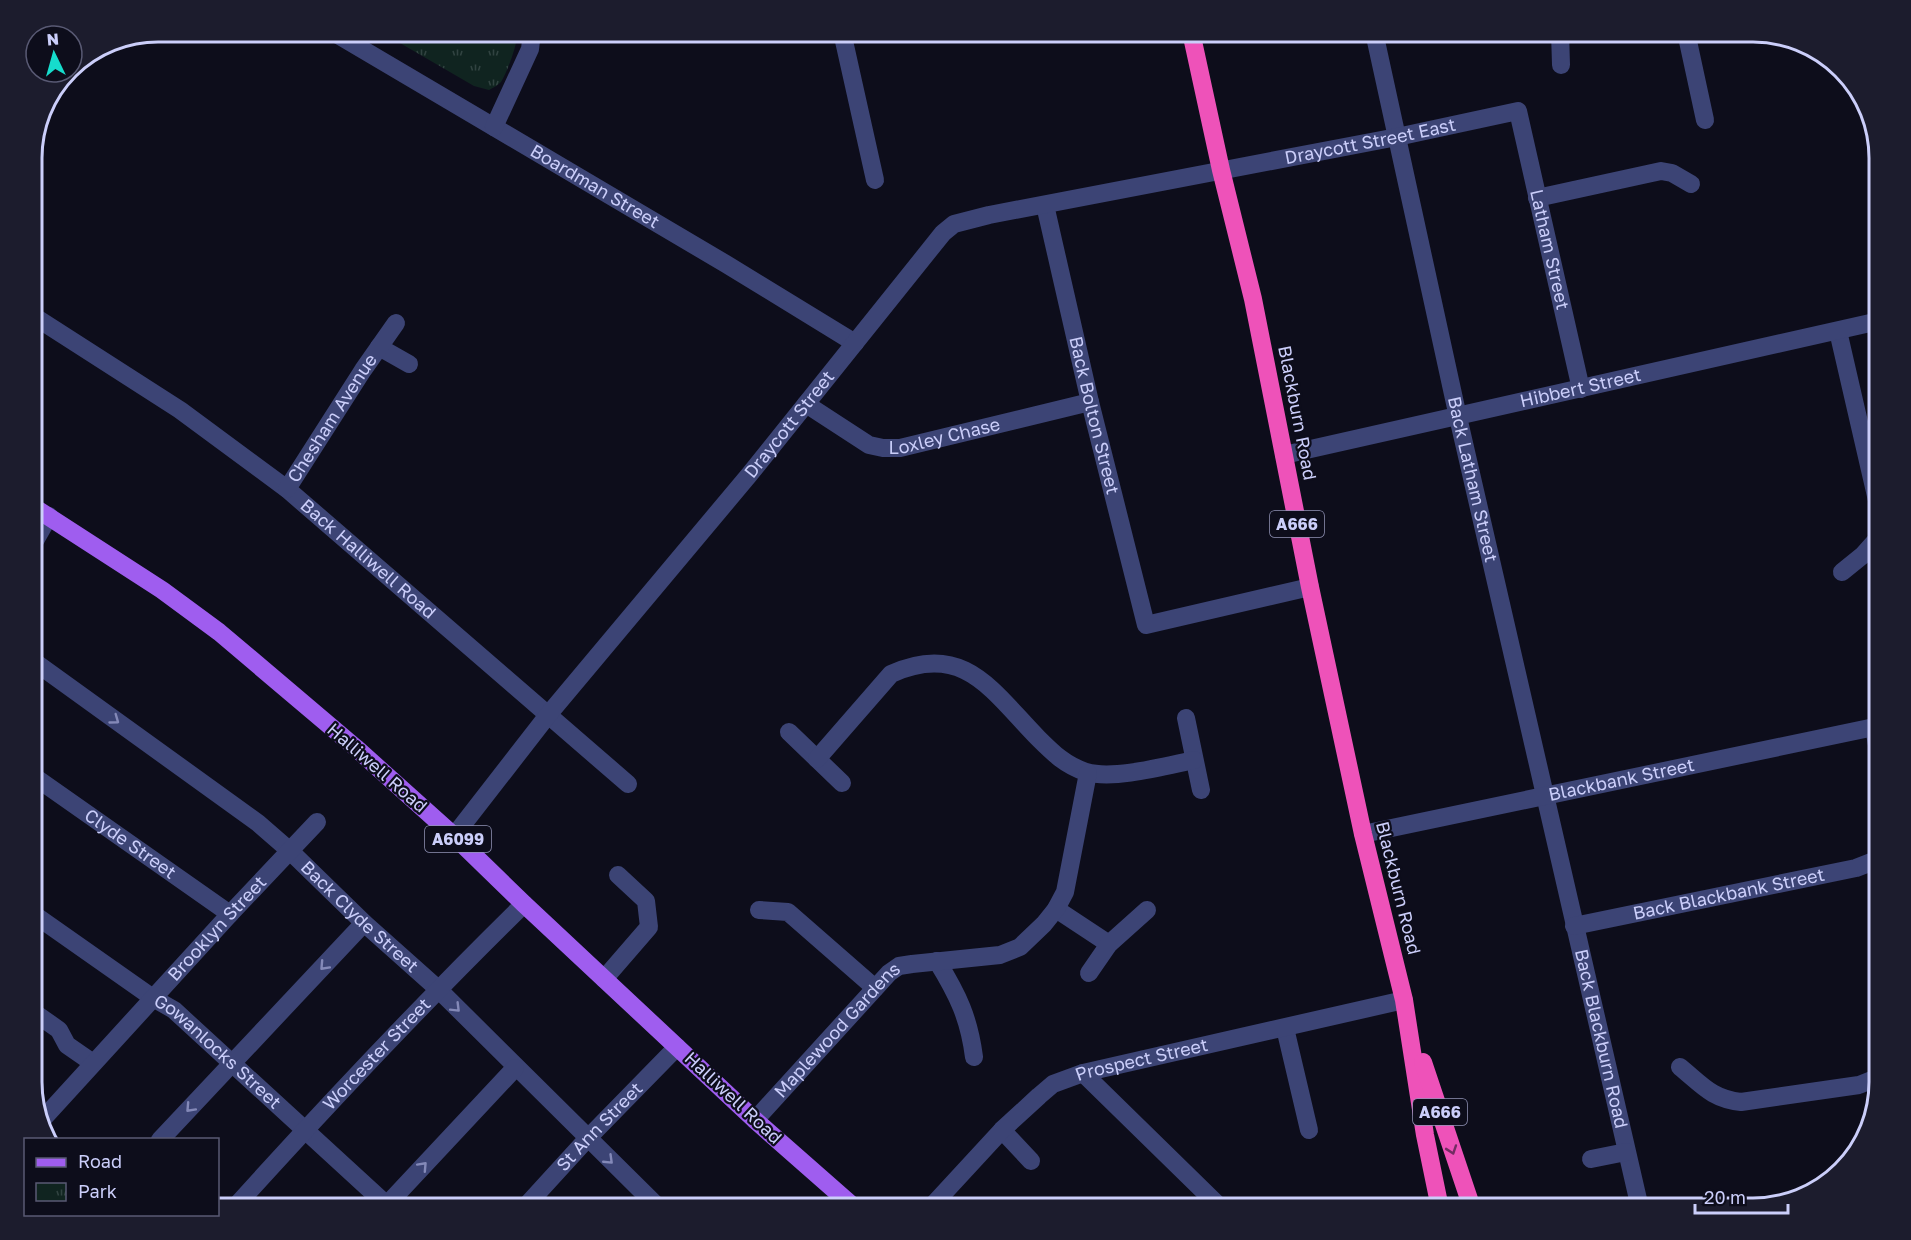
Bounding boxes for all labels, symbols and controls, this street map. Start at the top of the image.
north arrow [24,24,84,84]
text: N [46,29,60,50]
street label: Draycott Street East [1283,113,1458,168]
street label: Boardman Street [527,139,664,232]
street label: Latham Street [1526,187,1575,312]
street label: Back Bolton Street [1065,334,1125,496]
street label: Blackburn Road [1274,344,1322,482]
street label: Chesham Avenue [282,349,381,486]
street label: Hibbert Street [1518,363,1643,412]
street label: Draycott Street [739,366,838,482]
street label: Back Latham Street [1444,394,1503,564]
street label: Loxley Chase [888,412,1002,458]
street label: Back Halliwell Road [296,494,441,623]
road number: A666 [1270,511,1324,537]
one-way arrow [109,713,120,724]
street label: Halliwell Road [323,718,432,817]
street label: Blackbank Street [1546,753,1696,805]
street label: Clyde Street [81,803,181,883]
street label: Blackburn Road [1372,819,1426,957]
road number: A6099 [425,826,491,852]
street label: Back Clyde Street [297,856,424,977]
street label: Back Blackbank Street [1631,863,1826,924]
street label: Brooklyn Street [163,871,270,985]
street label: Back Blackburn Road [1571,947,1633,1130]
street label: Maplewood Gardens [769,957,904,1102]
one-way arrow [320,958,331,969]
street label: Gowanlocks Street [151,989,286,1113]
street label: Worcester Street [318,993,435,1114]
one-way arrow [449,1002,460,1012]
street label: Prospect Street [1072,1033,1210,1085]
street label: Halliwell Road [680,1047,787,1148]
street label: St Ann Street [551,1077,647,1175]
road number: A666 [1413,1099,1467,1125]
one-way arrow [186,1101,197,1111]
legend [24,1138,219,1216]
one-way arrow [1445,1144,1458,1155]
text: Road [78,1150,122,1172]
one-way arrow [602,1153,613,1164]
one-way arrow [416,1162,427,1173]
scale bar [1695,1177,1788,1215]
text: Park [78,1180,117,1202]
text: 20 m [1704,1186,1746,1208]

